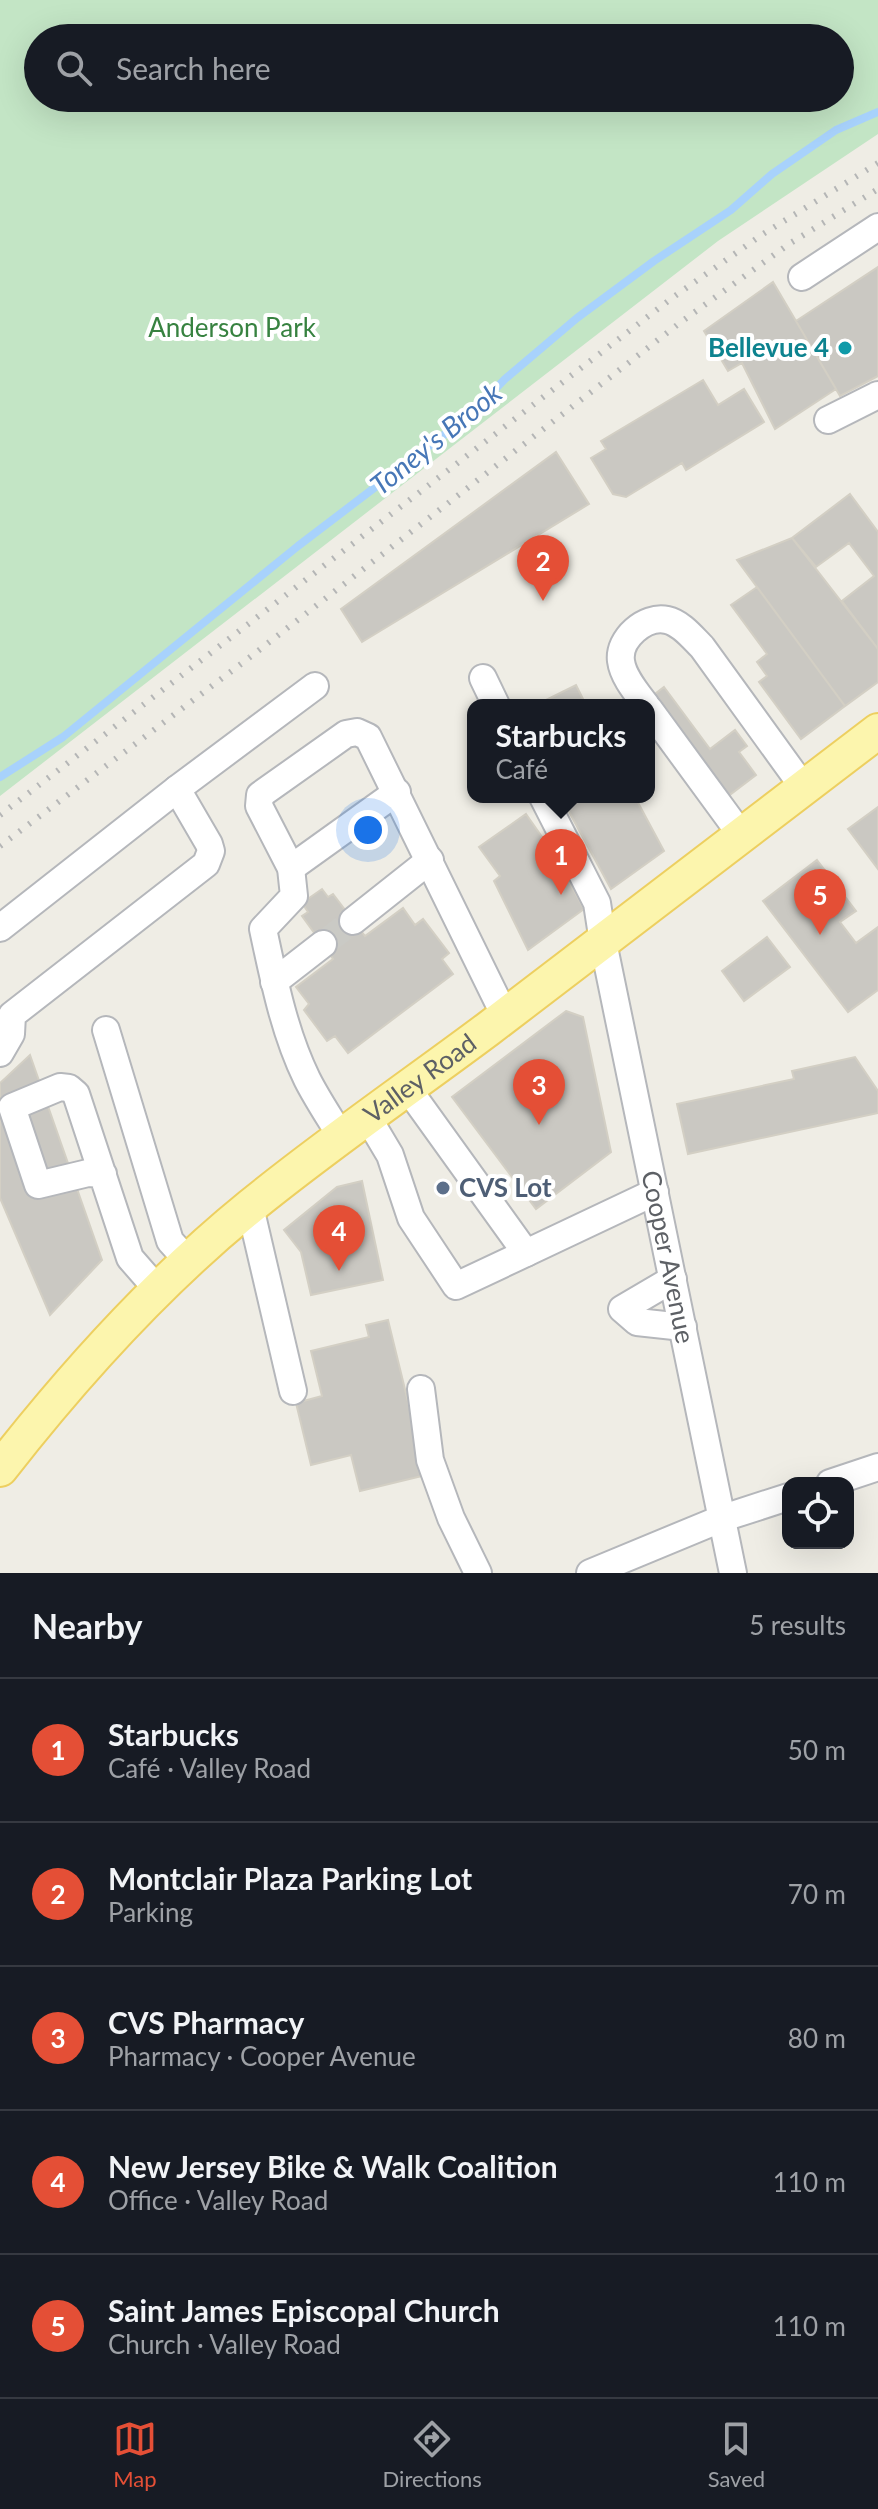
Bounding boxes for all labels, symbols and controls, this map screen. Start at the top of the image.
search box [24,24,854,112]
icon: search [52,46,96,90]
text: Search here [116,50,271,86]
park label: Anderson Park [148,311,317,343]
place label: Bellevue 4 [708,331,829,363]
marker: Bellevue 4 [836,339,854,357]
water label: Toney's Brook [363,375,508,501]
pin: 2 [517,535,569,601]
popup [467,699,655,803]
text: Starbucks [496,717,627,753]
text: Café [496,753,548,785]
your location [348,810,388,850]
pin: 1 [535,829,587,895]
pin: 5 [794,869,846,935]
street label: Valley Road [357,1026,482,1130]
pin: 3 [513,1059,565,1125]
street label: Cooper Avenue [635,1167,702,1346]
place label: CVS Lot [459,1171,552,1203]
marker: CVS Lot [434,1179,452,1197]
pin: 4 [313,1205,365,1271]
map controls [782,1477,854,1549]
button: locate [782,1477,854,1549]
text: Nearby [32,1605,143,1646]
text: 5 results [749,1609,846,1641]
text: Starbucks [108,1716,239,1752]
text: 1 [50,1734,66,1766]
text: 50 m [788,1734,846,1766]
text: Café · Valley Road [108,1752,311,1784]
text: Montclair Plaza Parking Lot [108,1860,472,1896]
text: 2 [50,1878,66,1910]
text: 70 m [788,1878,846,1910]
text: Parking [108,1896,193,1928]
text: CVS Pharmacy [108,2004,304,2040]
text: 3 [50,2022,66,2054]
text: 80 m [788,2022,846,2054]
text: Pharmacy · Cooper Avenue [108,2040,416,2072]
text: New Jersey Bike & Walk Coalition [108,2148,558,2184]
text: 4 [50,2166,66,2198]
text: 110 m [773,2166,846,2198]
text: Office · Valley Road [108,2184,328,2216]
text: Saint James Episcopal Church [108,2292,500,2328]
text: 5 [50,2310,66,2342]
text: 110 m [773,2310,846,2342]
text: Church · Valley Road [108,2328,341,2360]
tab: Map [113,2417,157,2492]
tab: Directions [383,2417,482,2492]
tab: Saved [708,2417,765,2492]

